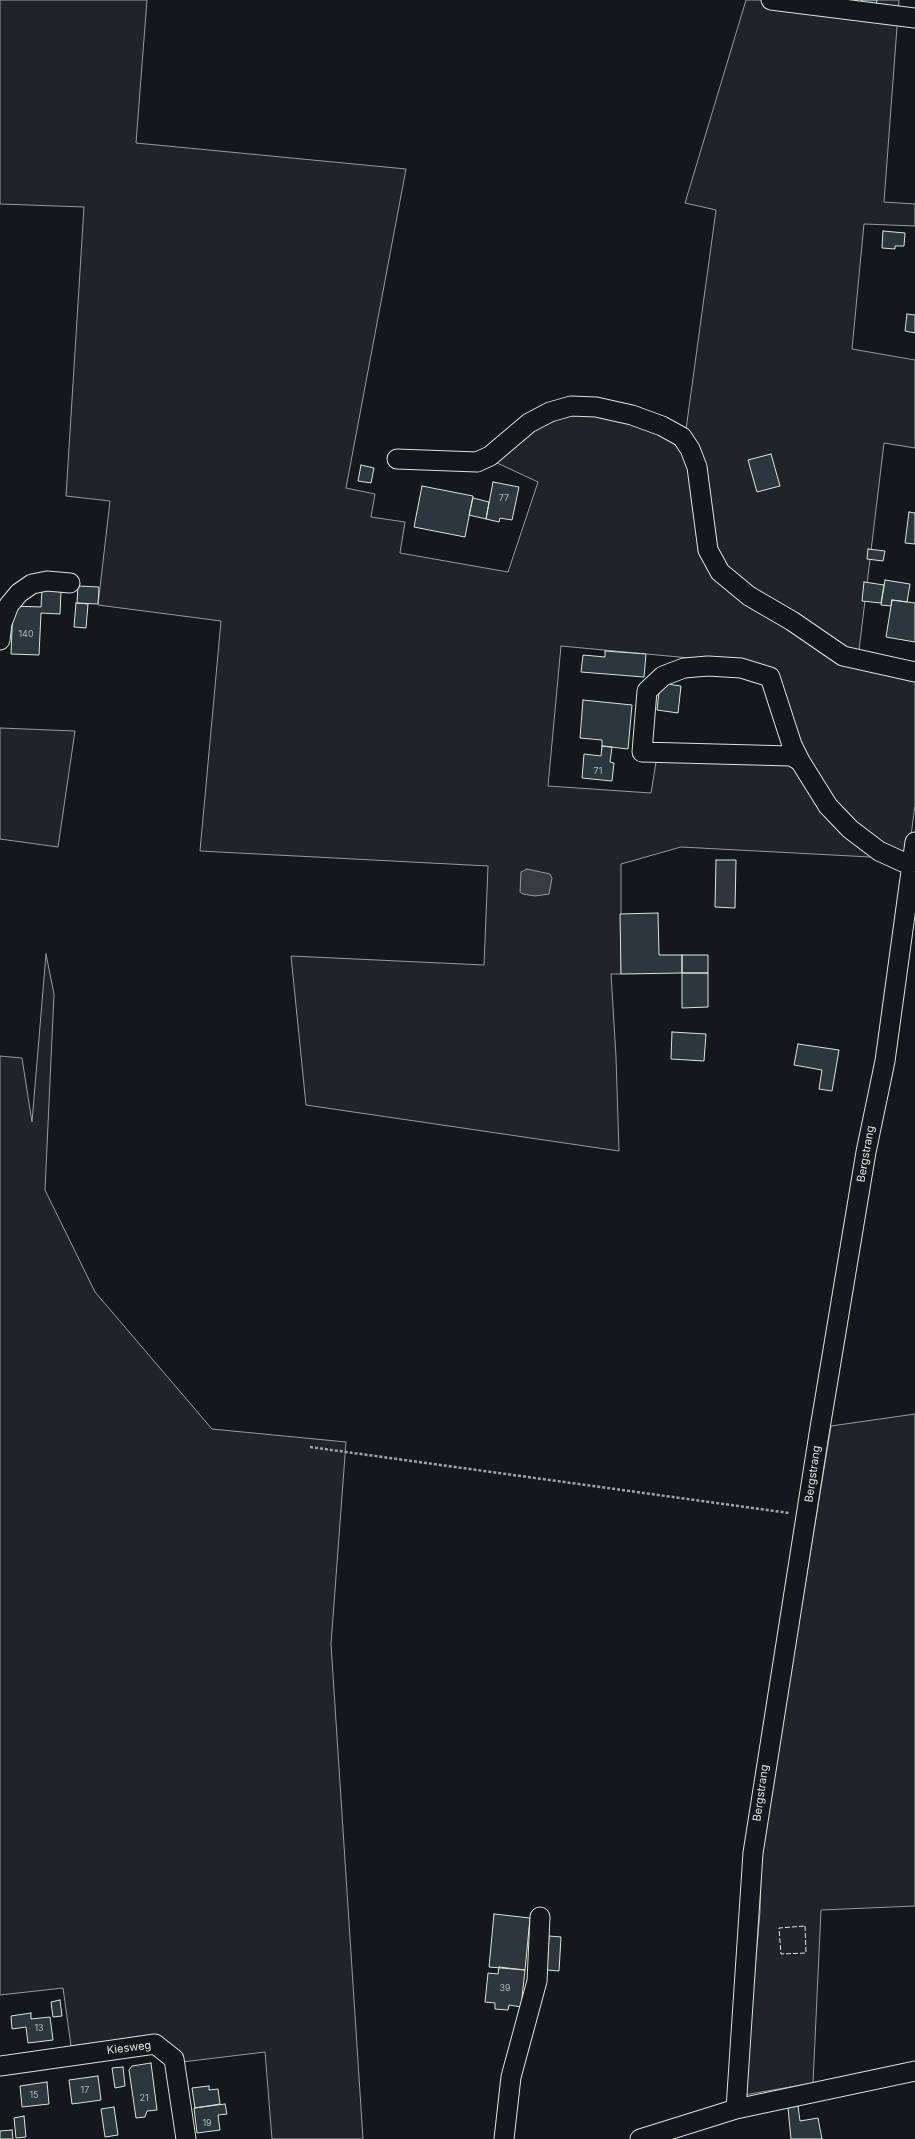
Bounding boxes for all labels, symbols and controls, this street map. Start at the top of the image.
house number: 77 [499,493,509,503]
house number: 140 [18,629,34,639]
house number: 71 [594,766,602,776]
street label: Bergstrang [855,1125,877,1183]
street label: Bergstrang [802,1445,824,1503]
street label: Bergstrang [750,1764,772,1822]
house number: 39 [499,1983,511,1993]
house number: 13 [34,2023,44,2033]
street label: Kiesweg [106,2039,152,2057]
house number: 17 [81,2085,89,2095]
house number: 15 [29,2090,39,2100]
house number: 21 [139,2093,149,2103]
house number: 19 [202,2118,212,2128]

